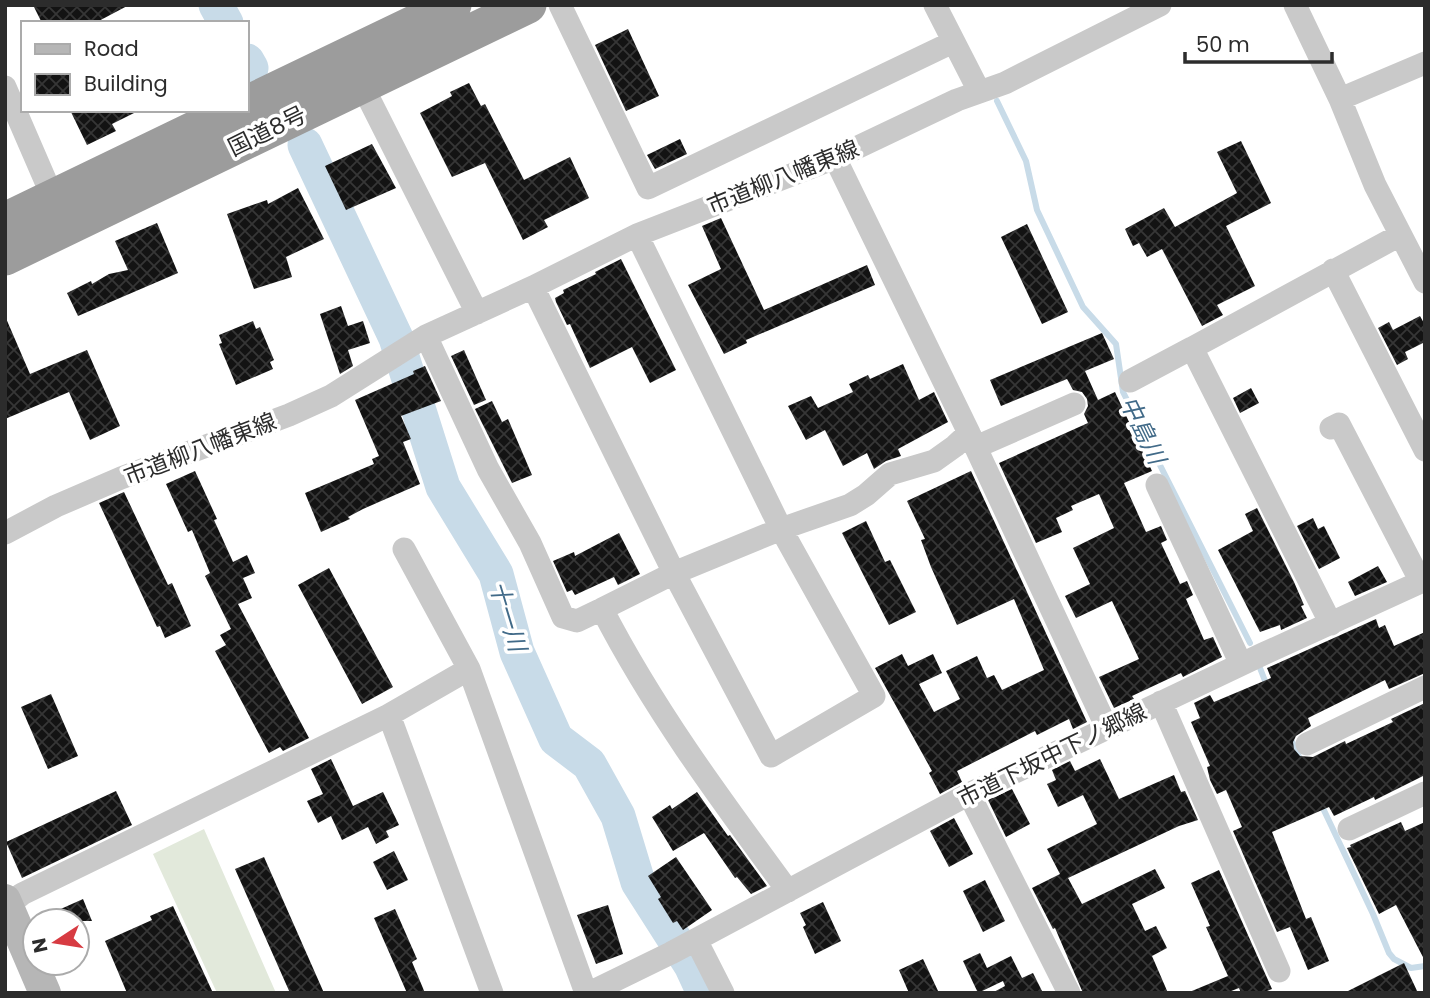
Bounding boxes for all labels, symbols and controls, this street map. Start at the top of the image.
legend [21,21,248,112]
scale bar [1185,21,1332,65]
text: 50 m [1196,30,1250,59]
text: Road [84,34,139,63]
text: Building [84,69,168,98]
street label: 国道8号 [222,98,312,164]
street label: 市道柳八幡東線 [702,132,864,222]
water label: 中島川 [1112,390,1175,472]
street label: 市道柳八幡東線 [119,405,281,493]
water label: 十一川 [482,577,535,658]
street label: 市道下坂中下ノ郷線 [952,695,1152,815]
north arrow [21,907,91,977]
text: N [25,936,55,955]

